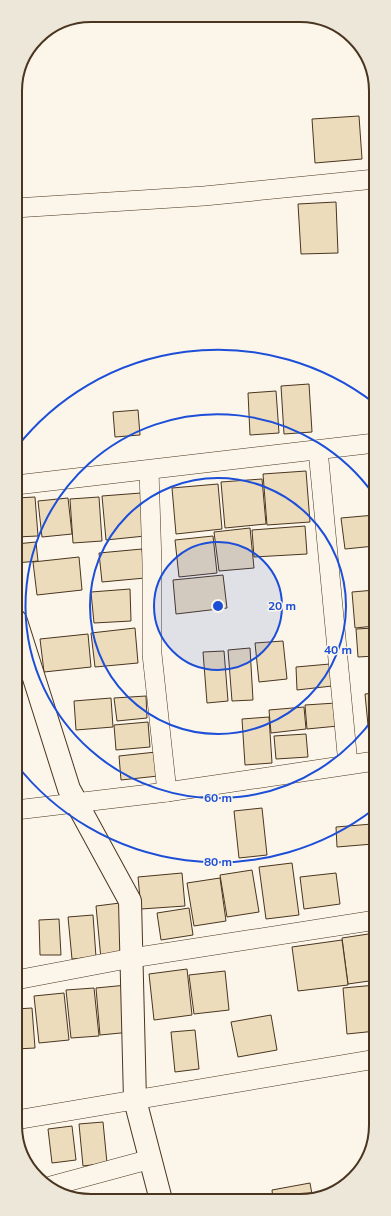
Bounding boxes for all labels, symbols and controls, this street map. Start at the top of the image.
text: 20 m [268,598,296,614]
centre of rings [211,599,225,613]
text: 40 m [324,642,352,658]
text: 60 m [204,790,232,806]
text: 80 m [204,854,232,870]

